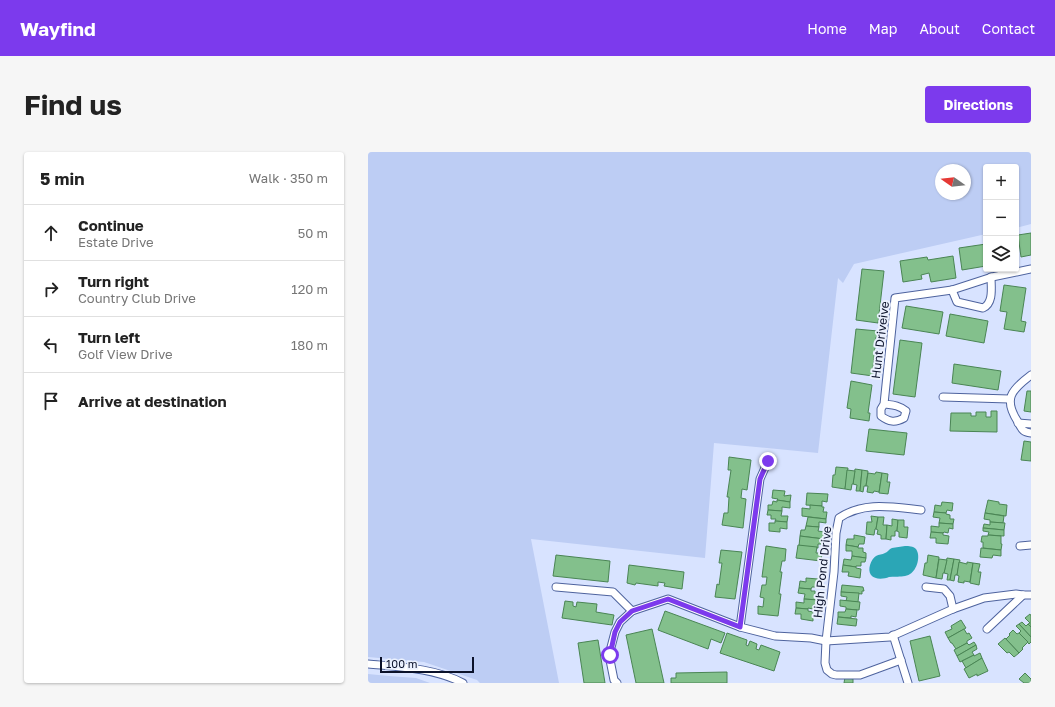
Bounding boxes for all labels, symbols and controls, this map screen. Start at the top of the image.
text: Wayfind [20,17,96,40]
text: Home [807,20,847,37]
text: Map [869,20,897,37]
text: About [919,20,960,37]
text: Contact [982,20,1035,37]
button: Directions [925,86,1031,123]
text: Find us [24,88,122,121]
north arrow [935,164,971,200]
map controls [983,164,1019,272]
button: + [983,164,1019,200]
text: 5 min [40,168,84,189]
text: Walk · 350 m [249,170,328,186]
button: − [983,200,1019,236]
text: Continue [78,216,144,234]
icon: ahead [40,222,62,244]
text: 50 m [298,225,328,241]
text: Estate Drive [78,234,153,250]
button: layers [983,236,1019,272]
text: Turn right [78,272,149,290]
icon: right [40,278,62,300]
text: 120 m [291,281,328,297]
text: Country Club Drive [78,290,196,306]
street label: Hunt Driveive [868,300,892,380]
text: Turn left [78,328,140,346]
icon: left [40,334,62,356]
text: 180 m [291,337,328,353]
text: Golf View Drive [78,346,172,362]
icon: arrive [40,390,62,412]
text: Arrive at destination [78,392,227,410]
route end [759,452,777,470]
street label: High Pond Drive [810,525,834,619]
route start [601,646,619,664]
scale bar [380,655,474,674]
text: 100 m [386,657,417,670]

